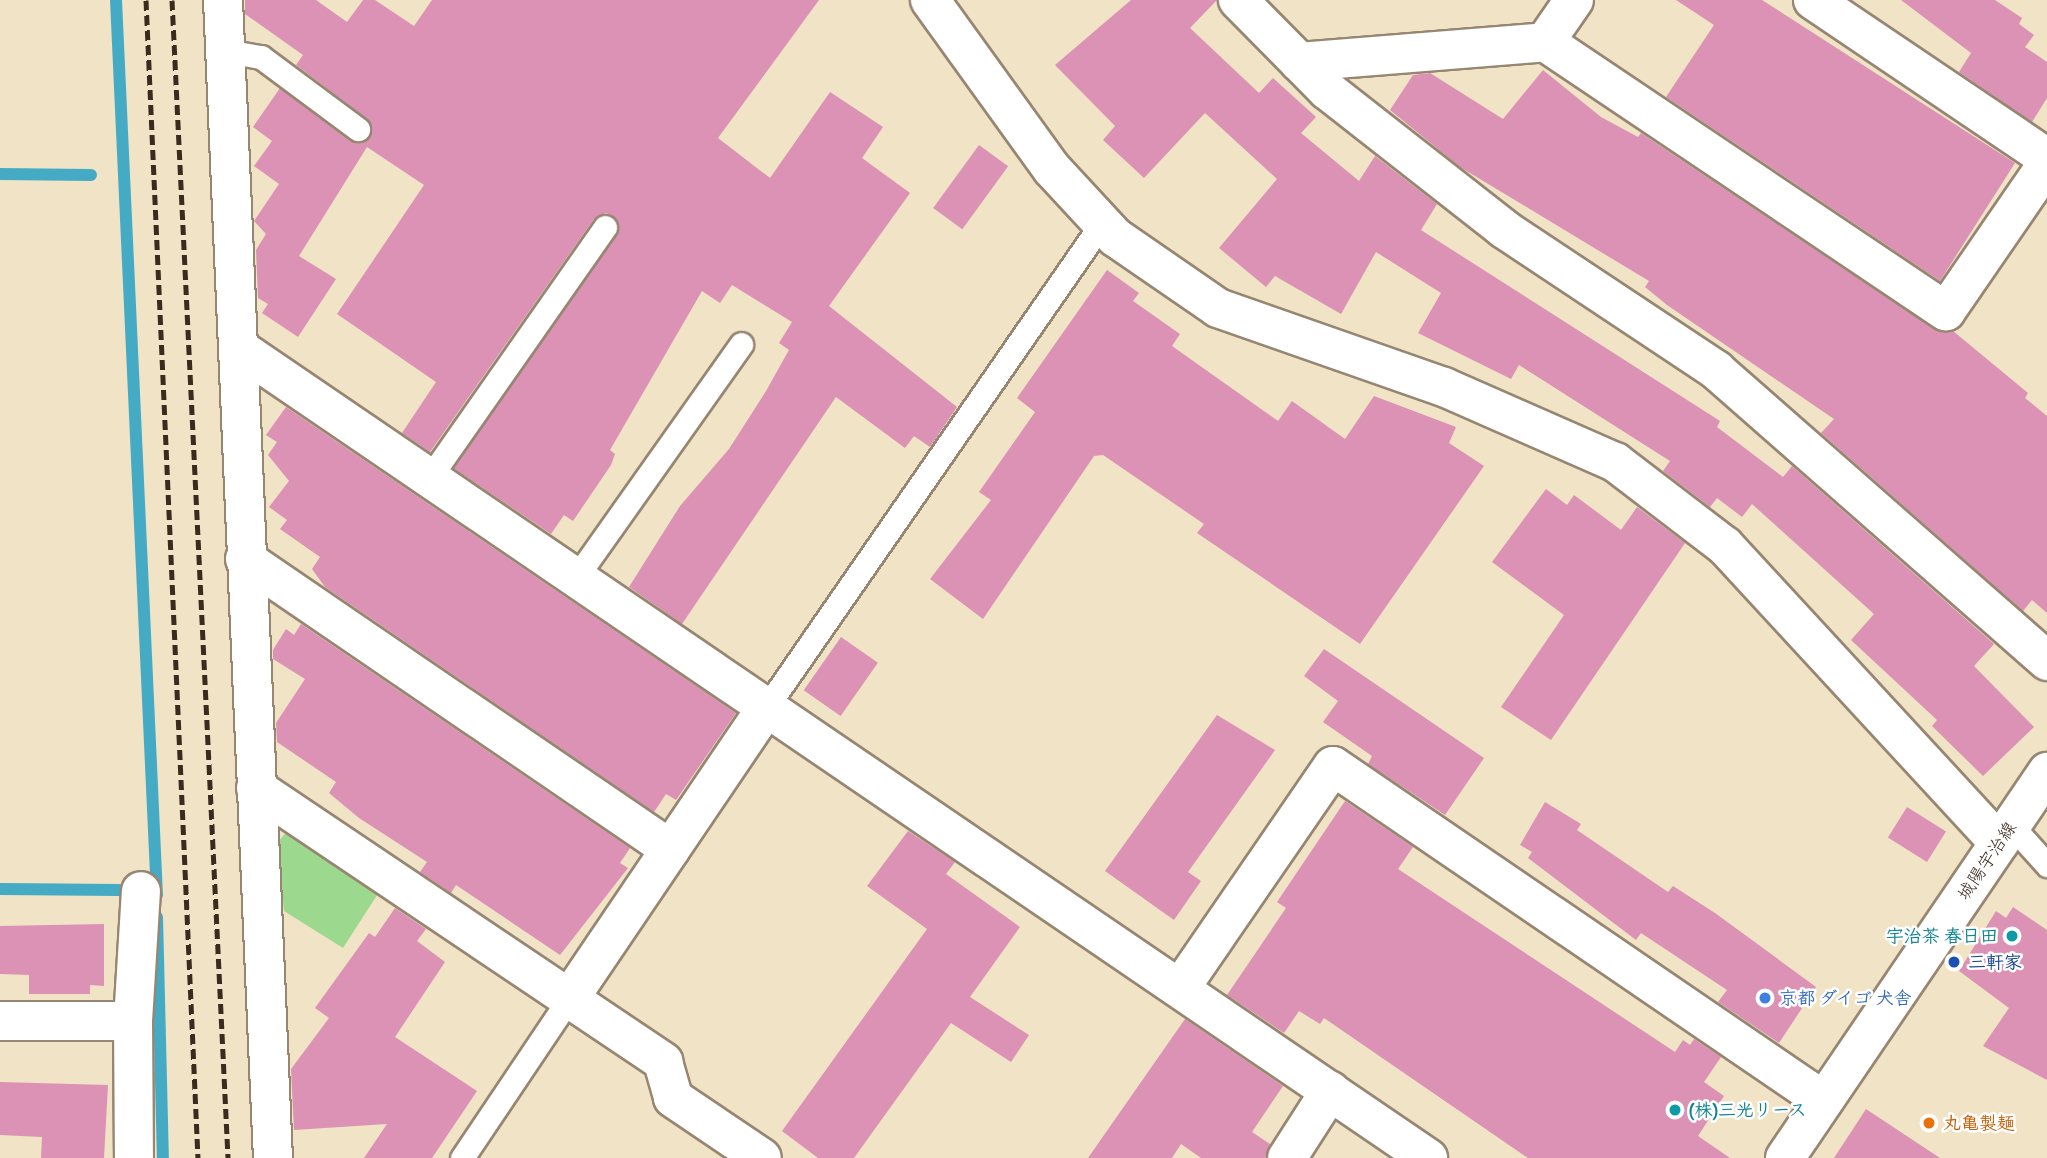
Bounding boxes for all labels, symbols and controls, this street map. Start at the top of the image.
street label: 城陽宇治線 [1953,818,2021,904]
place label: 宇治茶 春日田 [1886,925,1998,947]
marker: 宇治茶 春日田 [2004,928,2020,944]
place label: 三軒家 [1968,951,2022,973]
marker: 三軒家 [1946,954,1962,970]
place label: 京都 ダイゴ 犬舎 [1779,987,1914,1009]
marker: 京都 ダイゴ 犬舎 [1757,990,1773,1006]
place label: (株)三光リース [1689,1099,1808,1121]
marker: (株)三光リース [1667,1102,1683,1118]
place label: 丸亀製麺 [1943,1112,2015,1134]
marker: 丸亀製麺 [1921,1115,1937,1131]

